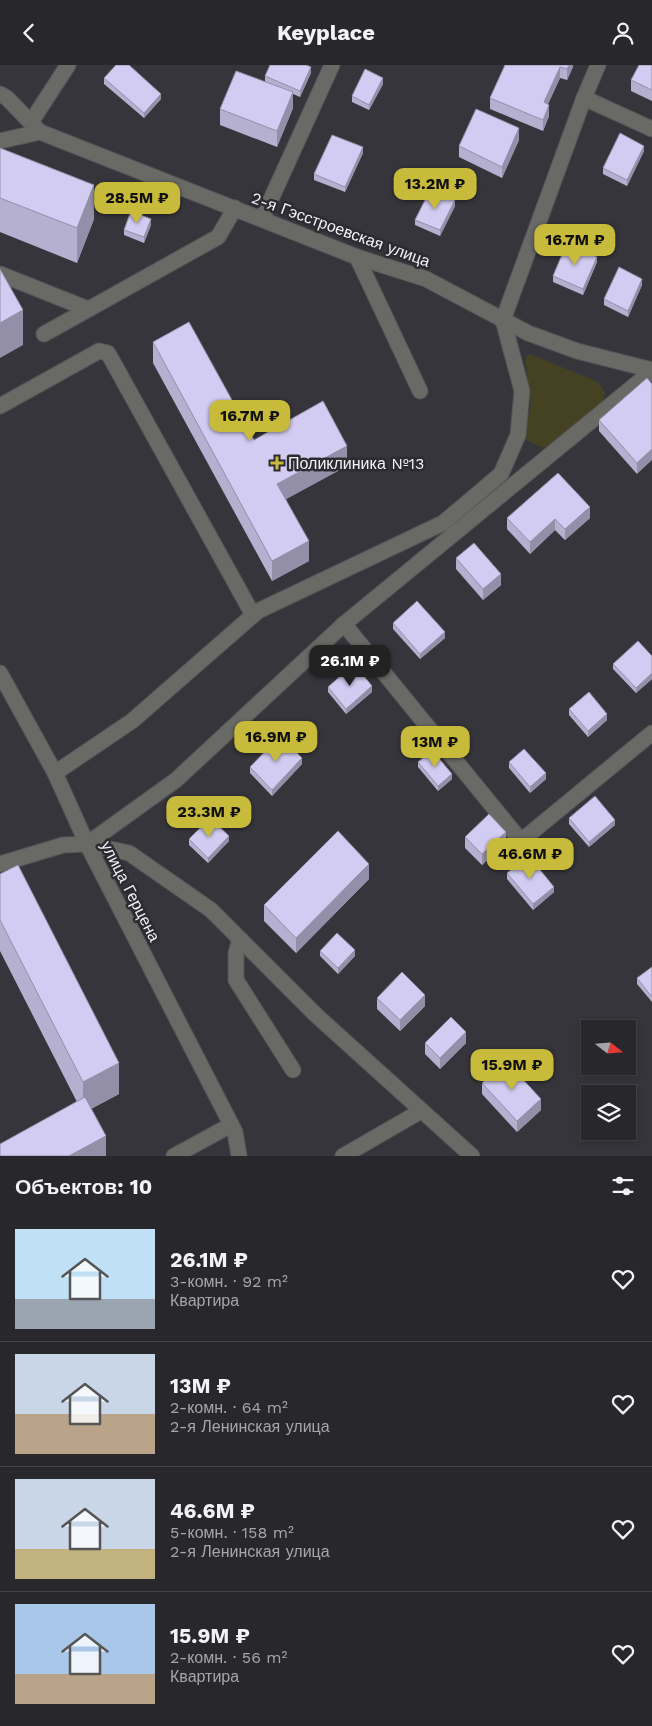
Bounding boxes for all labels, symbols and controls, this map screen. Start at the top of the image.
icon: back [15,19,43,47]
icon: person [609,19,637,47]
text: Keyplace [277,20,375,45]
pin: 13.2M ₽ [389,167,481,210]
text: 13.2M ₽ [405,174,465,193]
pin: 28.5M ₽ [91,181,183,224]
text: 28.5M ₽ [105,188,169,207]
street label: 2-я Гэсстроевская улица [249,188,433,271]
pin: 16.7M ₽ [529,223,621,266]
text: 16.7M ₽ [545,230,605,249]
pin: 16.7M ₽ [204,399,296,442]
text: 16.7M ₽ [220,406,280,425]
place label: Поликлиника №13 [288,454,424,473]
marker: Поликлиника №13 [270,456,284,470]
pin: 26.1M ₽ [304,645,396,687]
text: 26.1M ₽ [320,651,380,670]
pin: 16.9M ₽ [230,721,322,763]
pin: 13M ₽ [400,725,470,768]
text: 16.9M ₽ [245,727,307,746]
text: 13M ₽ [412,732,458,751]
pin: 23.3M ₽ [163,795,255,838]
text: 23.3M ₽ [177,802,241,821]
pin: 46.6M ₽ [484,837,576,880]
street label: улица Герцена [97,838,164,945]
text: 46.6M ₽ [498,844,562,863]
north arrow [581,1020,636,1075]
map controls [581,1020,636,1140]
pin: 15.9M ₽ [466,1049,558,1091]
text: 15.9M ₽ [482,1055,542,1074]
button: layers [581,1085,636,1140]
icon: filters [609,1172,637,1200]
text: Объектов: 10 [15,1174,152,1199]
text: 26.1M ₽ [170,1247,248,1272]
icon: home [55,1249,115,1309]
icon: heart [609,1265,637,1293]
text: 3-комн. · 92 m² [170,1272,288,1291]
text: Квартира [170,1291,239,1310]
text: 13M ₽ [170,1373,231,1398]
icon: home [55,1374,115,1434]
icon: heart [609,1390,637,1418]
text: 2-комн. · 64 m² [170,1398,288,1417]
text: 2-я Ленинская улица [170,1417,330,1436]
text: 46.6M ₽ [170,1498,255,1523]
icon: home [55,1499,115,1559]
icon: heart [609,1515,637,1543]
text: 5-комн. · 158 m² [170,1523,294,1542]
text: 2-я Ленинская улица [170,1542,330,1561]
text: 15.9M ₽ [170,1623,250,1648]
icon: home [55,1624,115,1684]
icon: heart [609,1640,637,1668]
text: 2-комн. · 56 m² [170,1648,287,1667]
text: Квартира [170,1667,239,1686]

